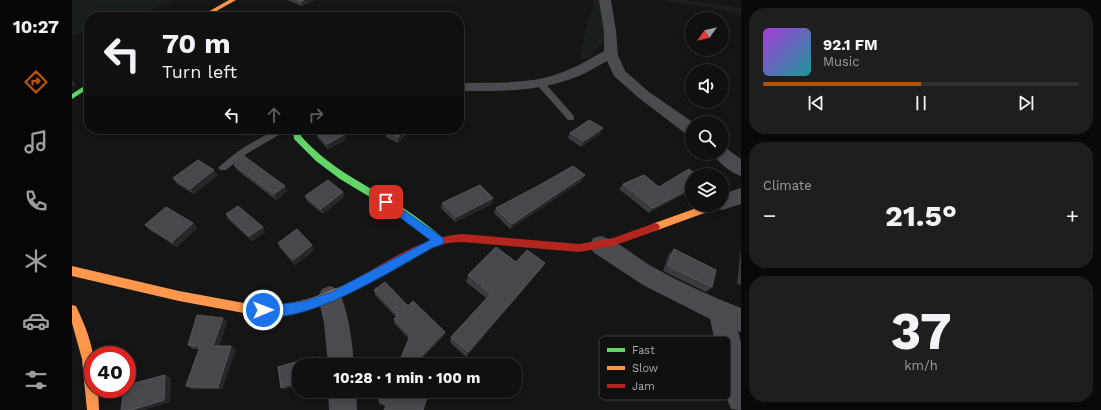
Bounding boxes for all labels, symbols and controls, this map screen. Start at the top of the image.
north arrow [685,12,729,56]
map controls [685,12,729,212]
text: 10:27 [13,16,59,37]
text: 70 m [162,27,231,60]
icon: left [96,28,148,80]
text: 92.1 FM [823,36,878,54]
text: Music [823,54,860,69]
text: Turn left [162,61,237,82]
button: sound [685,64,729,108]
icon: directions [22,68,50,96]
icon: previous [805,92,827,114]
icon: pause [910,92,932,114]
icon: next [1015,92,1037,114]
icon: left [221,104,243,126]
icon: ahead [263,104,285,126]
icon: right [305,104,327,126]
button: search [685,116,729,160]
icon: music [22,128,50,156]
button: layers [685,168,729,212]
text: Climate [763,178,812,193]
pin [369,185,403,219]
icon: phone [22,187,50,215]
icon: arrive [375,191,397,213]
text: 21.5° [885,198,957,233]
text: − [763,203,776,228]
text: + [1066,203,1079,228]
icon: climate [22,247,50,275]
position arrow [242,289,284,331]
text: 37 [891,301,952,362]
icon: car [22,307,50,335]
legend [599,336,731,400]
text: Fast [632,344,655,357]
speed limit sign: 40 [84,346,136,398]
text: km/h [904,358,938,373]
text: Slow [632,362,658,375]
icon: filters [22,366,50,394]
text: 10:28 · 1 min · 100 m [334,369,480,387]
text: Jam [632,380,655,393]

